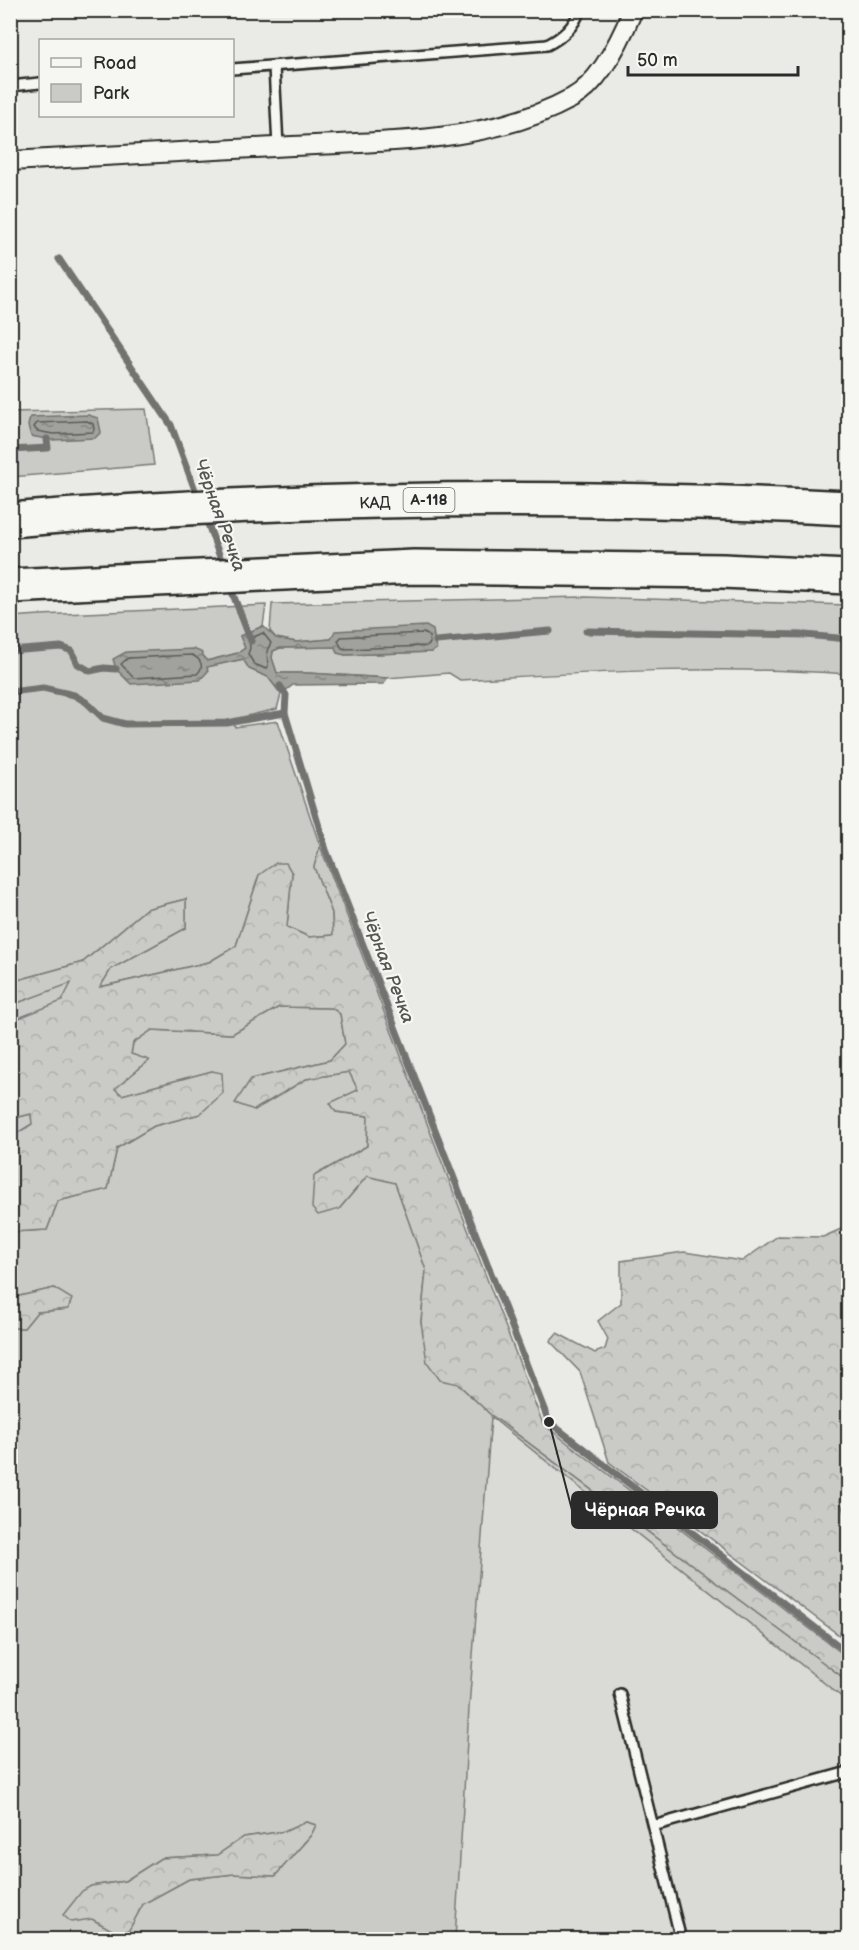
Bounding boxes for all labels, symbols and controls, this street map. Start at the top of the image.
legend [39,39,234,117]
scale bar [628,39,798,77]
text: 50 m [637,50,678,71]
text: Road [93,53,137,74]
text: Park [93,83,129,104]
water label: Чёрная Речка [189,456,250,575]
road number: А-118 [404,488,454,512]
street label: КАД [359,493,391,514]
water label: Чёрная Речка [356,908,419,1026]
callout: Чёрная Речка [572,1492,717,1528]
text: Чёрная Речка [585,1500,706,1521]

